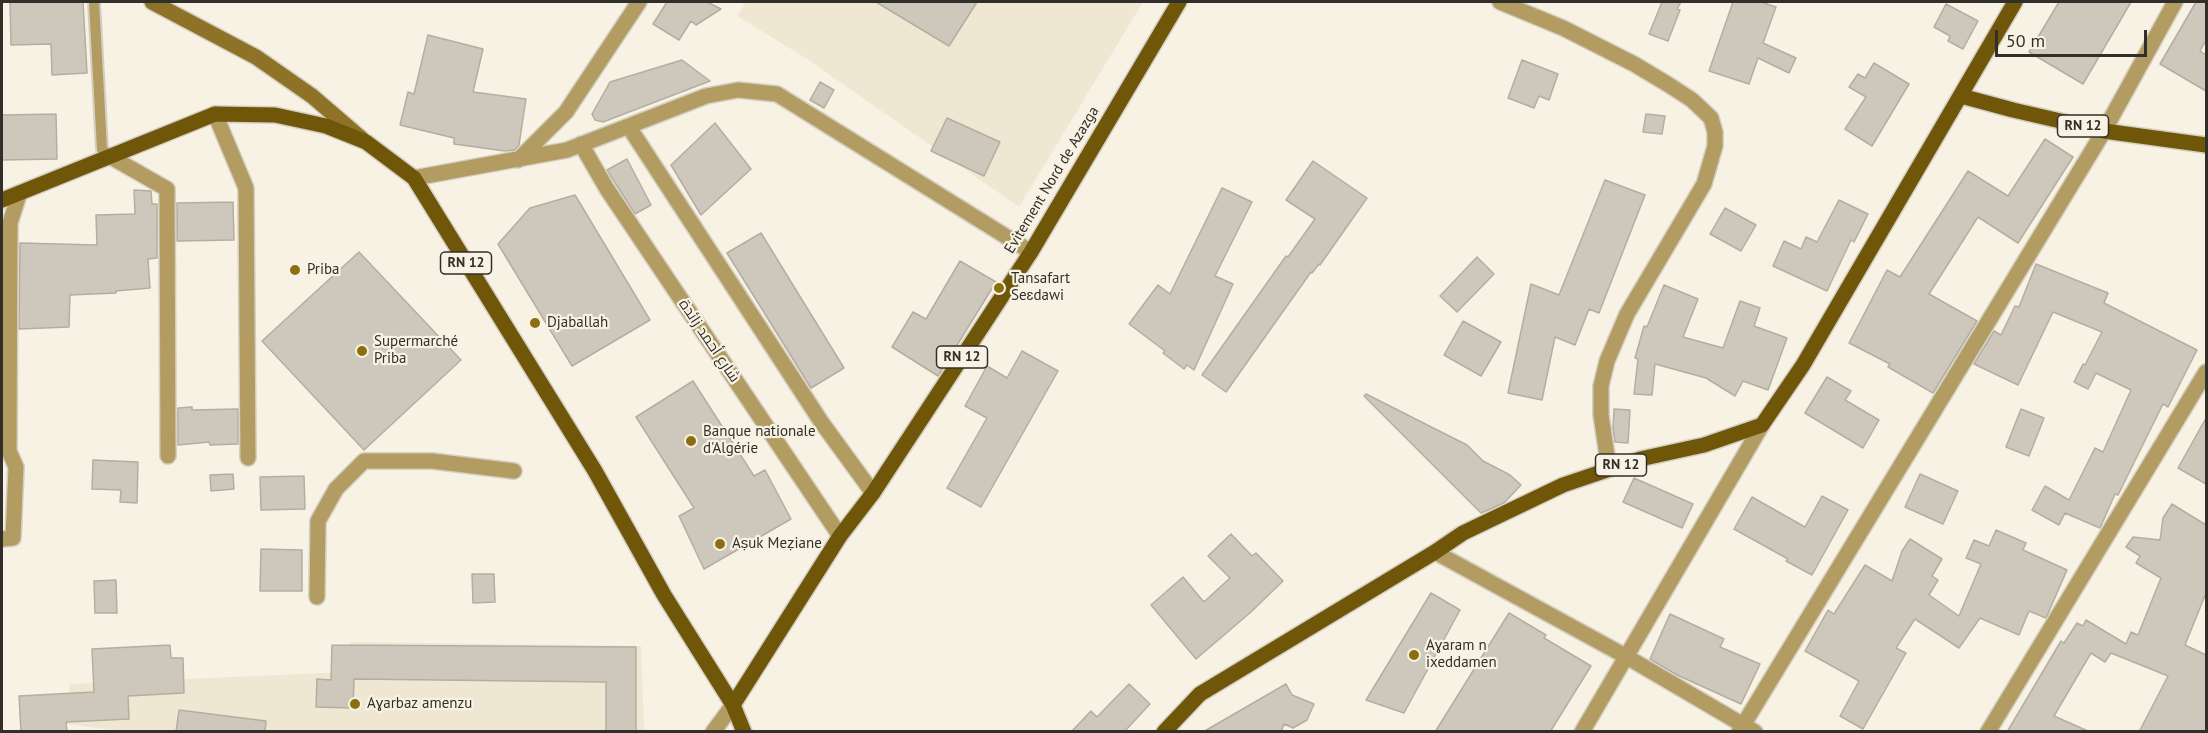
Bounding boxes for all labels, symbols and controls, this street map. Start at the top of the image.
scale bar [1998,18,2150,56]
text: 50 m [2006,29,2045,52]
street label: Evitement Nord de Azazga [1001,103,1103,257]
road number: RN 12 [2058,115,2108,137]
road number: RN 12 [440,252,492,274]
place label: Priba [307,261,340,279]
marker: Priba [288,263,302,277]
place label: Tansafart Seɛdawi [1011,270,1070,305]
marker: Tansafart Seɛdawi [992,281,1006,295]
street label: شارع أحمد زائدة [675,296,743,386]
place label: Djaballah [547,314,608,332]
marker: Djaballah [528,316,542,330]
place label: Supermarché Priba [374,333,458,368]
marker: Supermarché Priba [355,344,369,358]
road number: RN 12 [936,346,988,368]
place label: Banque nationale d'Algérie [703,423,816,458]
marker: Banque nationale d'Algérie [684,434,698,448]
road number: RN 12 [1596,454,1646,476]
place label: Aṣuk Meẓiane [732,535,821,553]
marker: Aṣuk Meẓiane [713,537,727,551]
place label: Aɣaram n ixeddamen [1426,637,1497,672]
marker: Aɣaram n ixeddamen [1407,648,1421,662]
place label: Aɣarbaz amenzu [367,695,472,713]
marker: Aɣarbaz amenzu [348,697,362,711]

